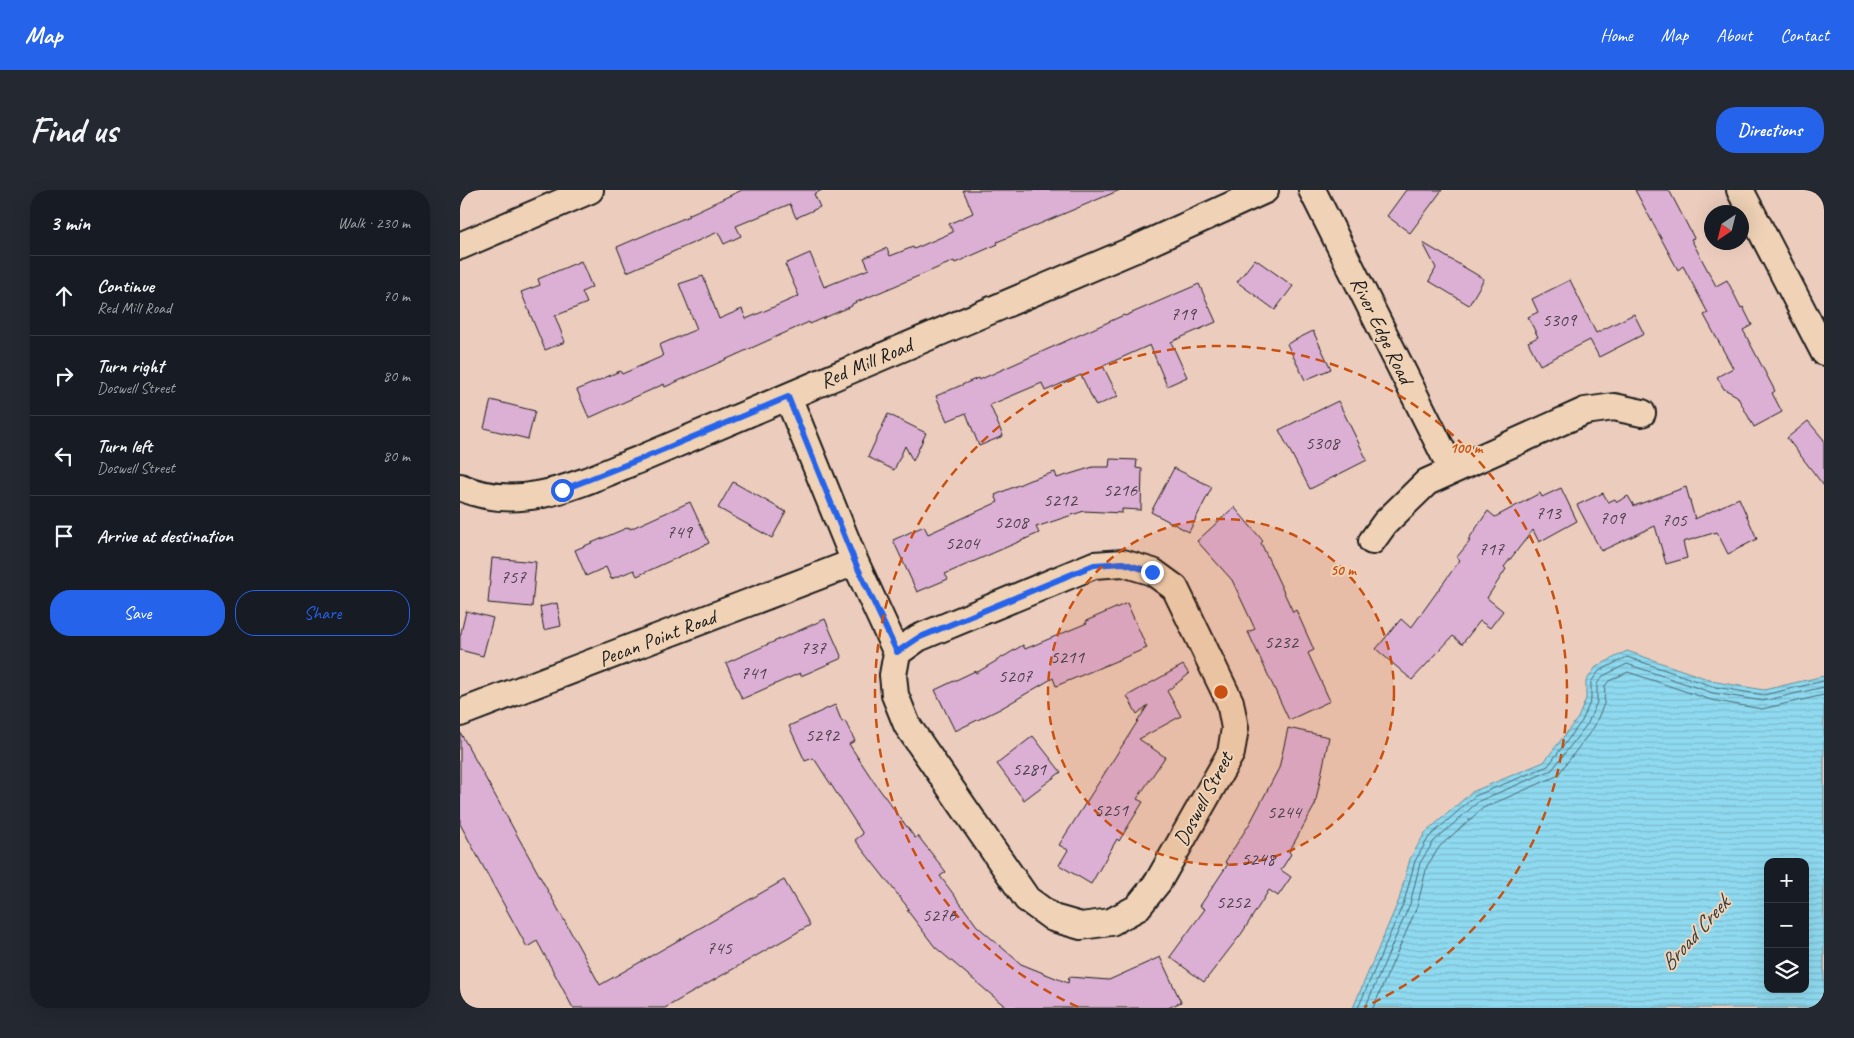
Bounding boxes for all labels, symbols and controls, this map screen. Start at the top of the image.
text: Map [25,20,62,50]
text: Home [1600,24,1633,46]
text: Map [1661,24,1688,46]
text: About [1716,24,1752,46]
text: Contact [1780,24,1829,46]
button: Directions [1716,107,1824,153]
text: Find us [30,108,117,153]
north arrow [1704,205,1749,250]
text: 3 min [50,210,90,236]
text: Walk · 230 m [338,213,410,233]
street label: River Edge Road [1345,272,1421,391]
text: Continue [97,274,154,298]
icon: ahead [50,282,78,310]
text: 70 m [383,286,410,306]
text: Red Mill Road [97,298,171,318]
house number: 719 [1170,302,1197,326]
house number: 5309 [1542,308,1578,332]
street label: Red Mill Road [816,331,919,394]
text: Turn right [97,354,164,378]
icon: right [50,362,78,390]
text: 80 m [383,366,410,386]
text: Doswell Street [97,378,175,398]
house number: 5308 [1305,431,1342,455]
text: Turn left [97,434,152,458]
text: 100 m [1450,439,1484,458]
icon: left [50,442,78,470]
text: 80 m [383,446,410,466]
text: Doswell Street [97,458,175,478]
house number: 5216 [1103,478,1139,502]
route start [551,479,574,502]
house number: 5212 [1043,488,1079,512]
house number: 713 [1535,501,1562,525]
house number: 709 [1599,506,1626,530]
house number: 705 [1661,508,1688,532]
house number: 5208 [994,510,1031,534]
house number: 749 [666,520,693,544]
icon: arrive [50,522,78,550]
text: Arrive at destination [97,524,233,548]
house number: 5204 [945,531,982,555]
house number: 717 [1478,537,1505,561]
route end [1141,561,1164,584]
text: 50 m [1330,561,1357,580]
house number: 757 [500,565,527,589]
button: Save [50,590,225,636]
button: Share [235,590,410,636]
street label: Pecan Point Road [595,602,723,672]
house number: 5232 [1264,630,1300,654]
house number: 737 [800,636,827,660]
house number: 5211 [1050,645,1086,669]
house number: 741 [740,661,767,685]
house number: 5207 [998,664,1034,688]
centre of rings [1212,683,1230,701]
house number: 5292 [805,723,841,747]
street label: Doswell Street [1168,746,1239,850]
house number: 5281 [1012,757,1048,781]
house number: 5251 [1094,798,1130,822]
house number: 5244 [1267,800,1304,824]
house number: 5248 [1241,847,1278,871]
map controls [1764,858,1809,993]
button: + [1764,858,1809,903]
water label: Broad Creek [1654,888,1738,977]
house number: 5252 [1216,890,1252,914]
house number: 5276 [922,903,958,927]
button: − [1764,903,1809,948]
house number: 745 [706,936,733,960]
button: layers [1764,948,1809,993]

